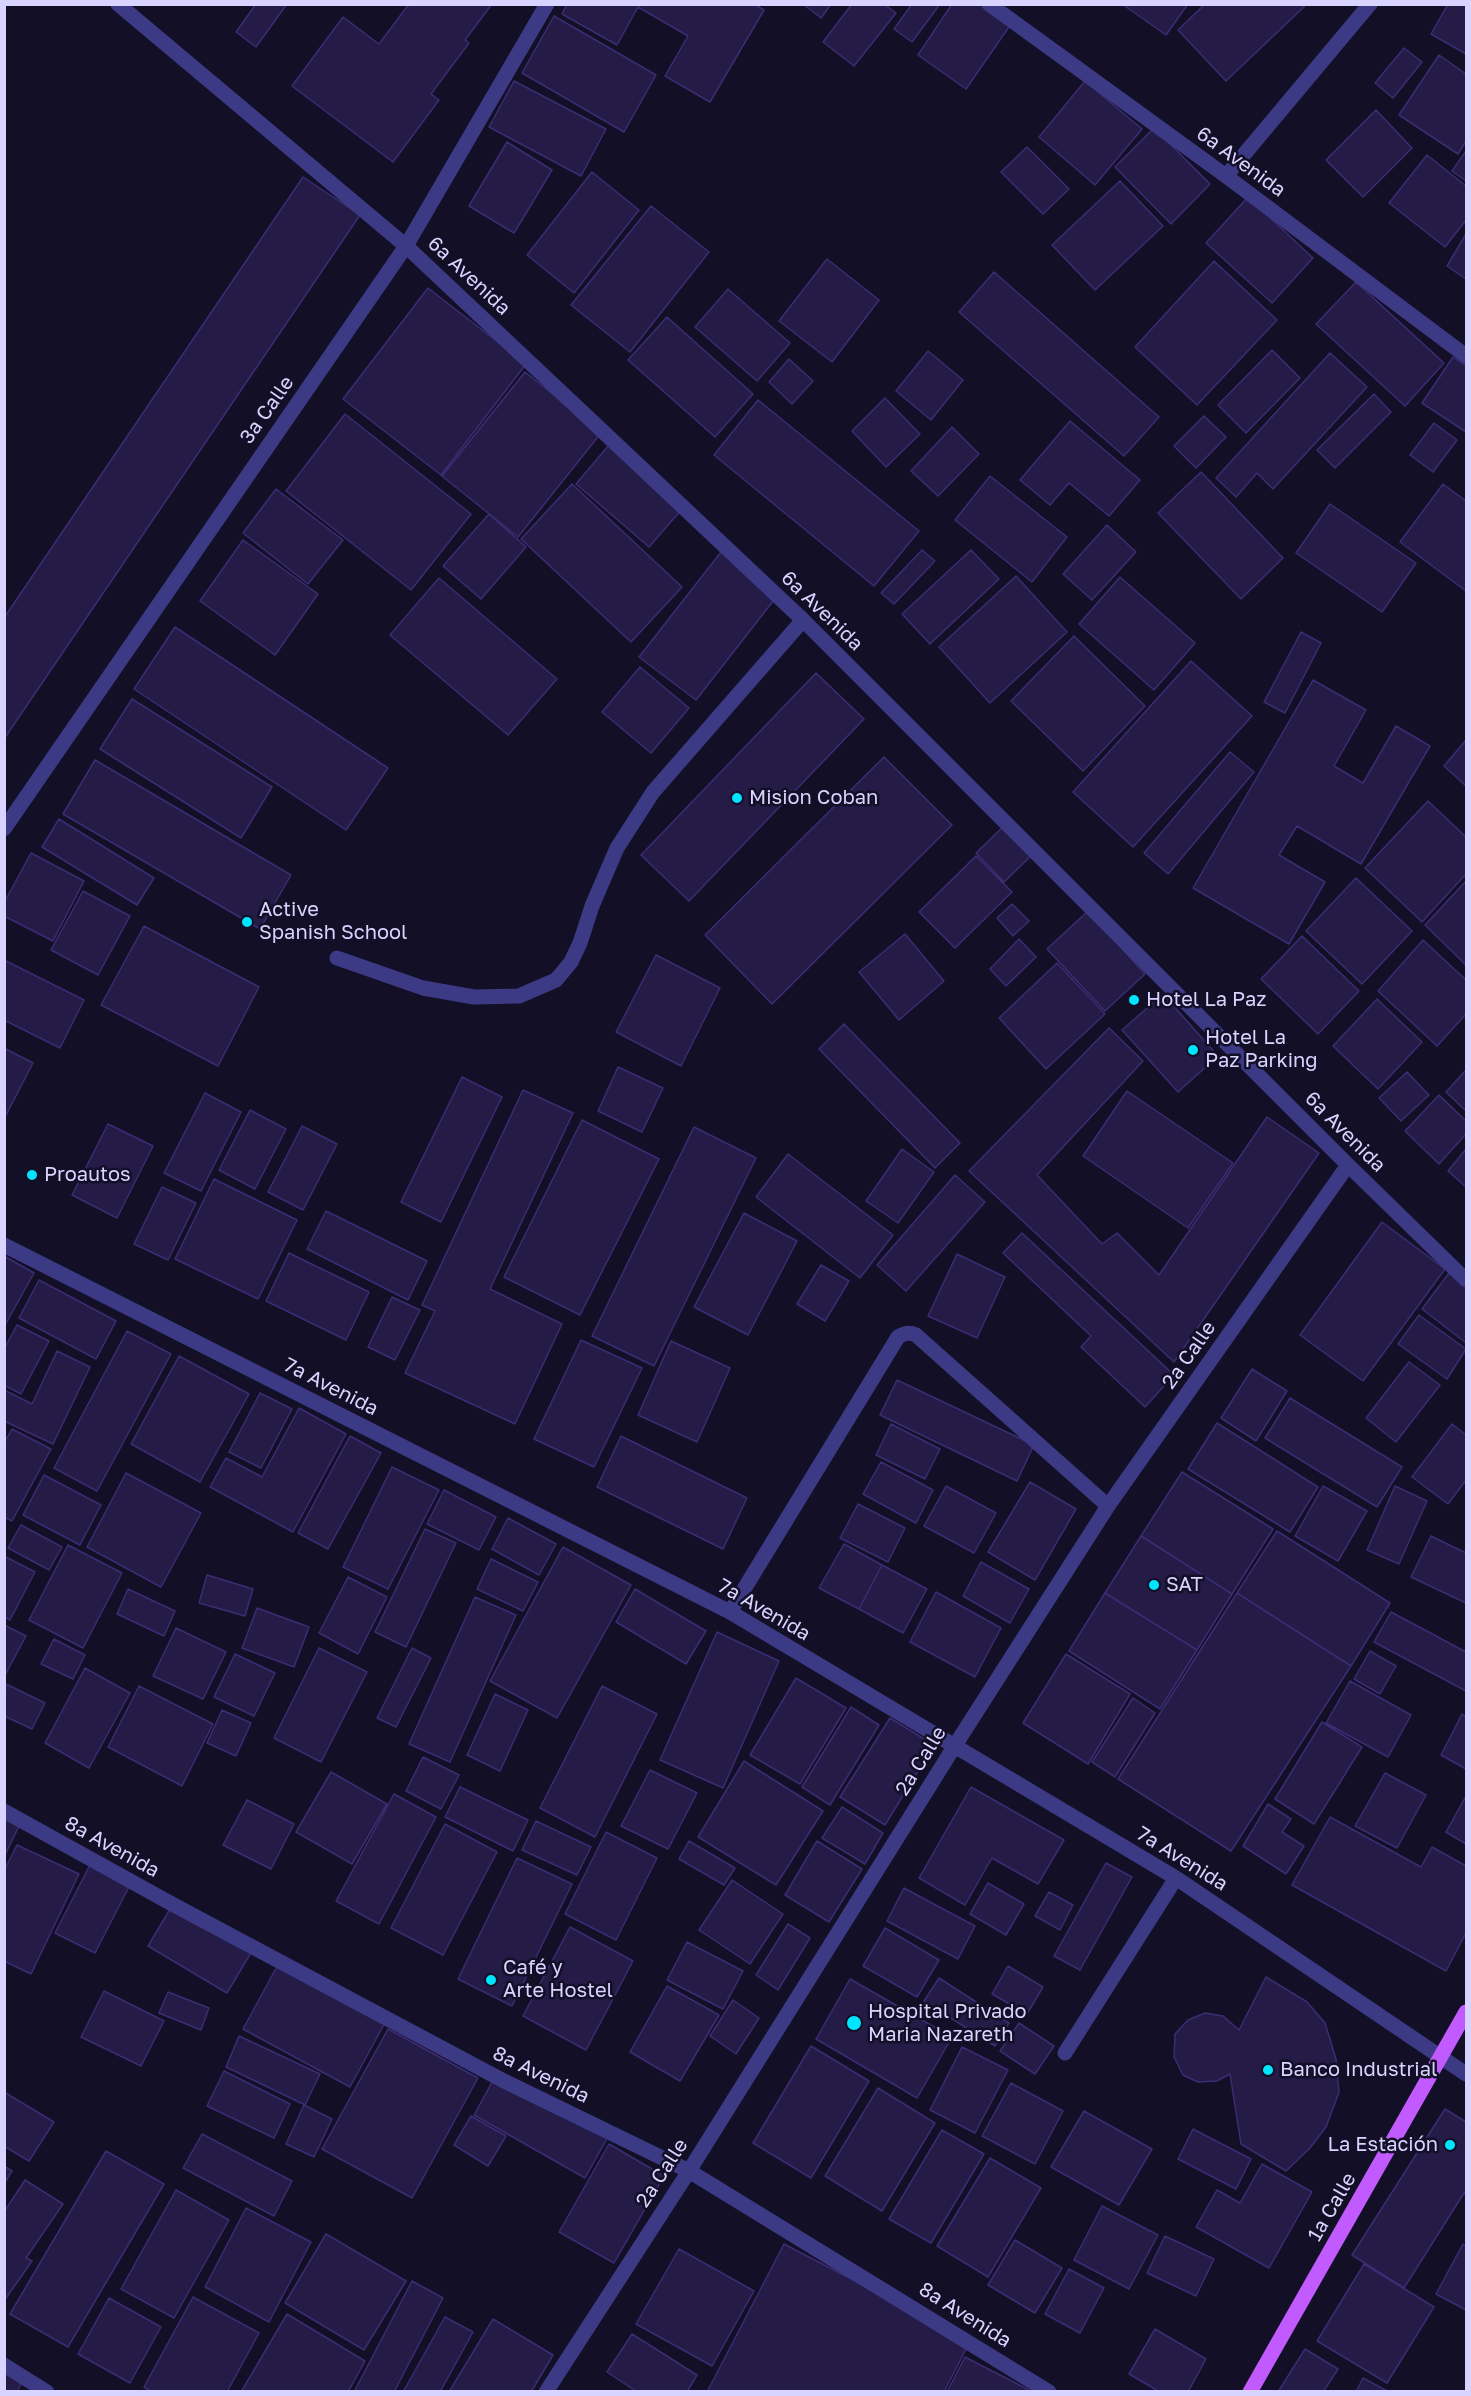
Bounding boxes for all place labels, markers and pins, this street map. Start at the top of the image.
place label: Mision Coban [749,786,878,810]
marker: Mision Coban [730,791,744,805]
place label: Active Spanish School [259,898,407,945]
marker: Active Spanish School [240,915,254,929]
place label: Hotel La Paz [1146,988,1266,1012]
marker: Hotel La Paz [1127,993,1141,1007]
place label: Hotel La Paz Parking [1205,1026,1318,1073]
marker: Hotel La Paz Parking [1186,1043,1200,1057]
place label: Proautos [44,1163,131,1187]
marker: Proautos [25,1168,39,1182]
place label: SAT [1166,1573,1203,1597]
marker: SAT [1147,1578,1161,1592]
place label: Café y Arte Hostel [503,1956,613,2003]
marker: Café y Arte Hostel [484,1973,498,1987]
place label: Hospital Privado Maria Nazareth [868,2000,1027,2047]
marker: Hospital Privado Maria Nazareth [845,2014,863,2032]
place label: Banco Industrial [1280,2058,1437,2082]
marker: Banco Industrial [1261,2063,1275,2077]
place label: La Estación [1327,2133,1438,2157]
marker: La Estación [1443,2138,1457,2152]

